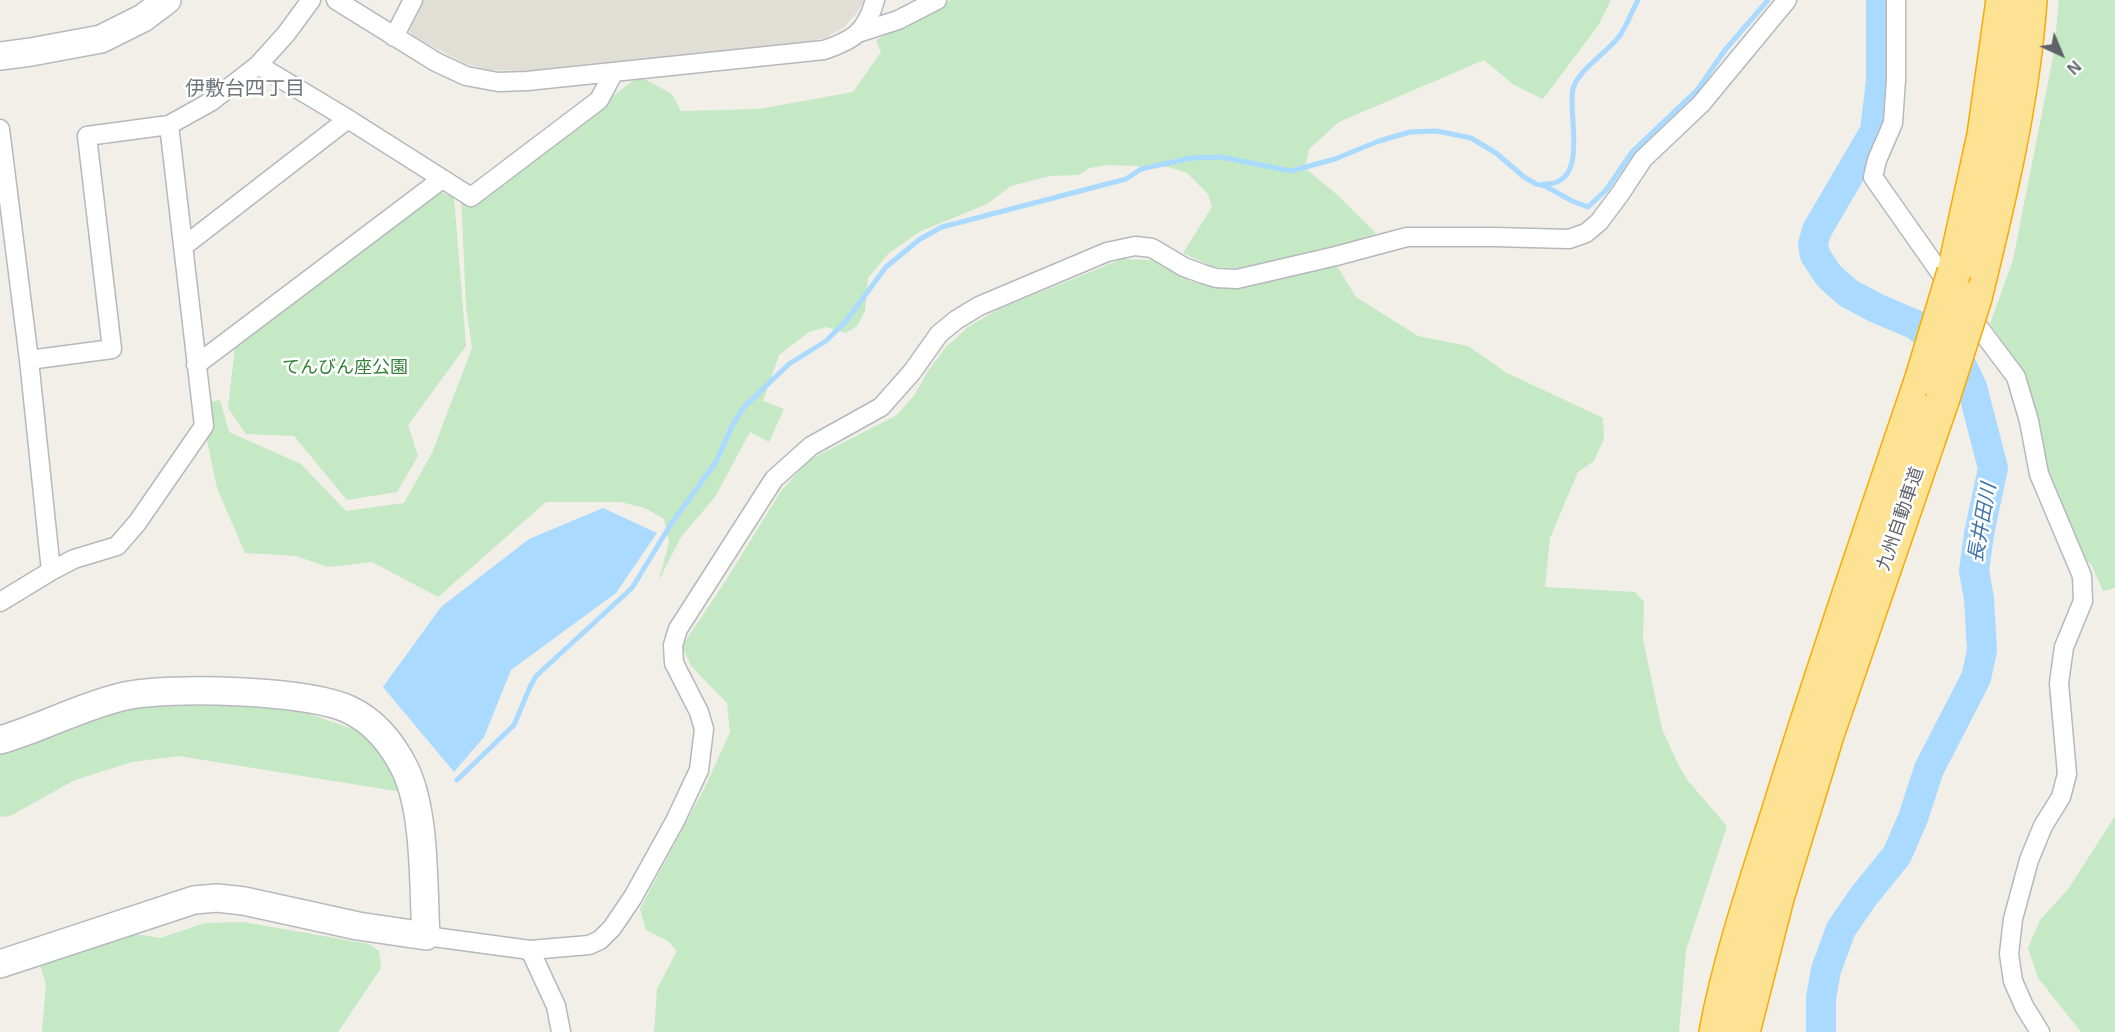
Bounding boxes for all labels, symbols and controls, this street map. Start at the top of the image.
north arrow [2031,24,2091,84]
text: N [2064,57,2084,77]
district label: 伊敷台四丁目 [185,77,305,101]
park label: てんびん座公園 [282,357,408,379]
street label: 九州自動車道 [1873,464,1929,574]
water label: 長井田川 [1964,482,2002,564]

